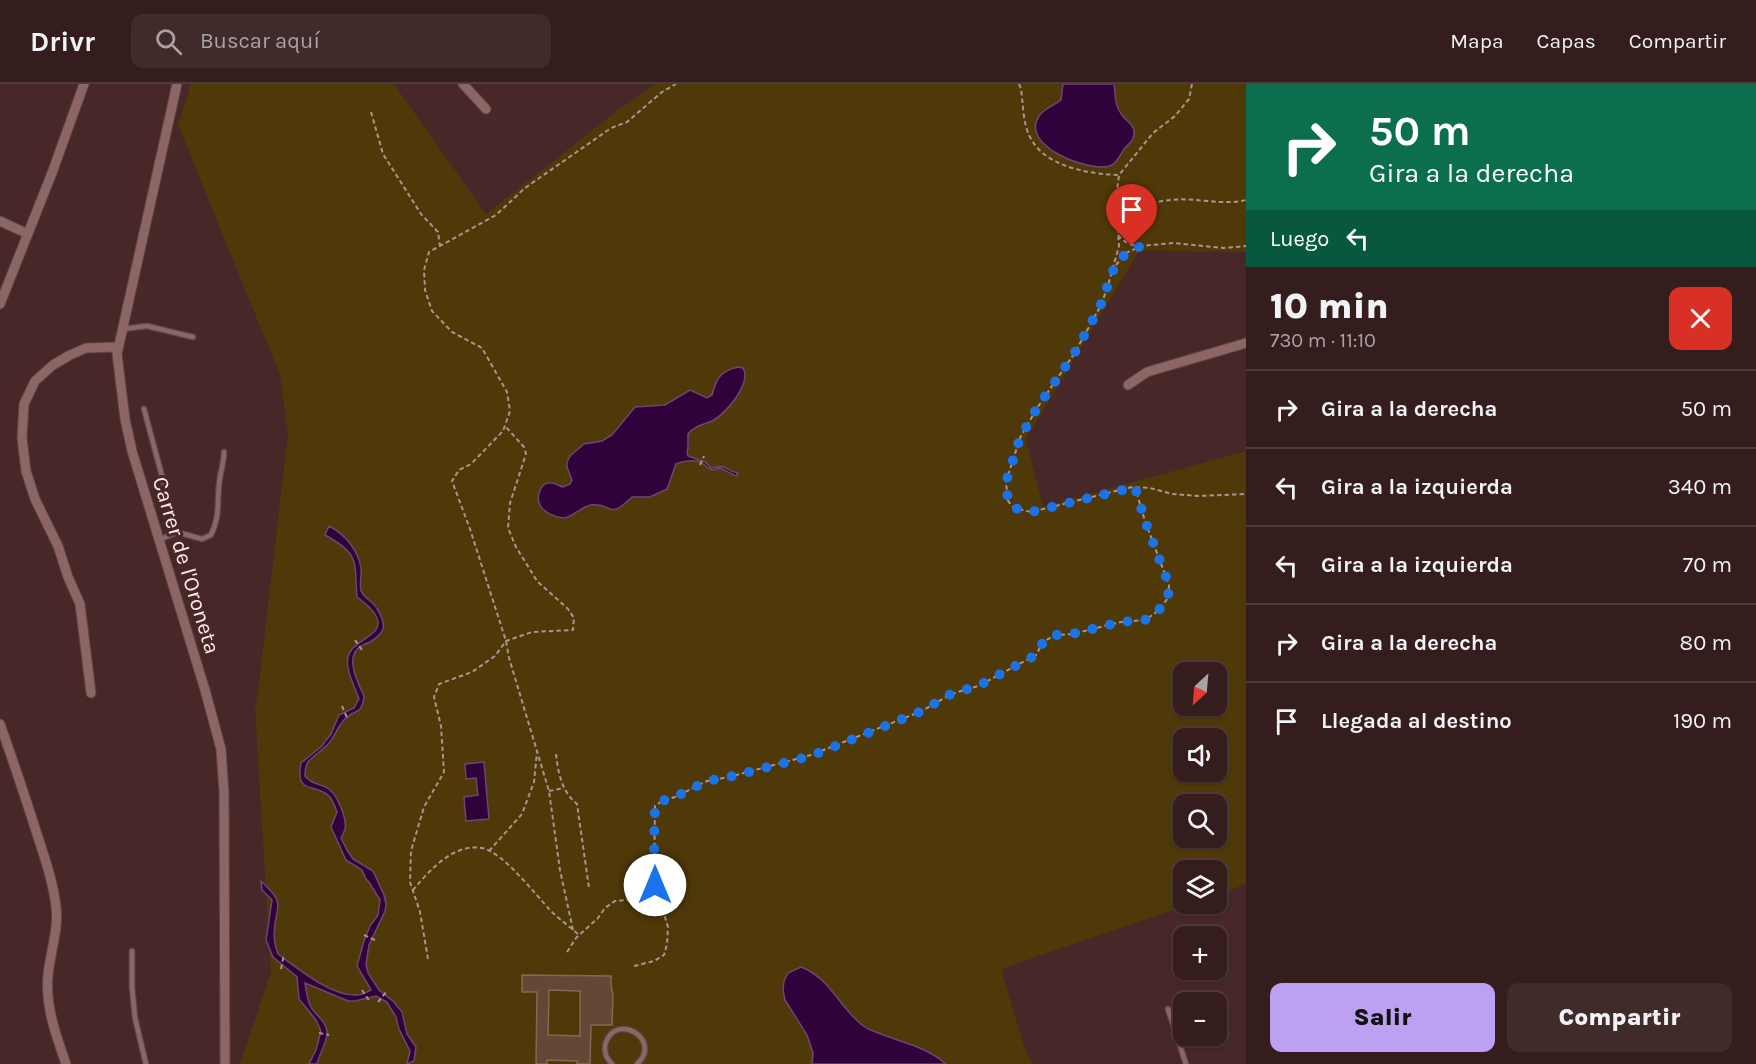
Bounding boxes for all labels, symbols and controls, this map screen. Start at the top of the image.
search box [131,14,551,68]
text: Drivr [30,25,95,58]
icon: search [152,25,185,58]
text: Buscar aquí [200,28,320,54]
text: Mapa [1450,29,1504,53]
text: Capas [1537,29,1596,53]
text: Compartir [1629,29,1726,53]
text: 50 m [1369,106,1471,156]
icon: right [1270,108,1348,186]
text: Gira a la derecha [1369,157,1574,189]
pin [1106,184,1157,246]
icon: arrive [1115,193,1148,226]
icon: left [1341,222,1374,255]
text: Luego [1270,226,1329,252]
text: 10 min [1270,285,1389,327]
button: close [1669,287,1732,350]
text: 730 m · 11:10 [1270,329,1376,352]
icon: right [1270,393,1303,426]
text: Gira a la derecha [1321,396,1497,422]
text: 50 m [1681,396,1732,422]
icon: left [1270,471,1303,504]
street label: Carrer de l'Oroneta [147,474,225,657]
text: Gira a la izquierda [1321,474,1513,500]
text: 340 m [1668,474,1732,500]
icon: left [1270,549,1303,582]
text: Gira a la izquierda [1321,552,1513,578]
text: 70 m [1683,552,1732,578]
icon: right [1270,627,1303,660]
text: Gira a la derecha [1321,630,1497,656]
text: 80 m [1680,630,1732,656]
north arrow [1173,662,1227,716]
map controls [1173,662,1227,1046]
icon: arrive [1270,705,1303,738]
text: Llegada al destino [1321,708,1512,734]
text: 190 m [1673,708,1732,734]
button: sound [1173,728,1227,782]
button: search [1173,794,1227,848]
position arrow [623,853,687,917]
button: layers [1173,860,1227,914]
button: + [1173,926,1227,980]
button: Salir [1270,983,1495,1052]
button: Compartir [1507,983,1732,1052]
button: − [1173,992,1227,1046]

